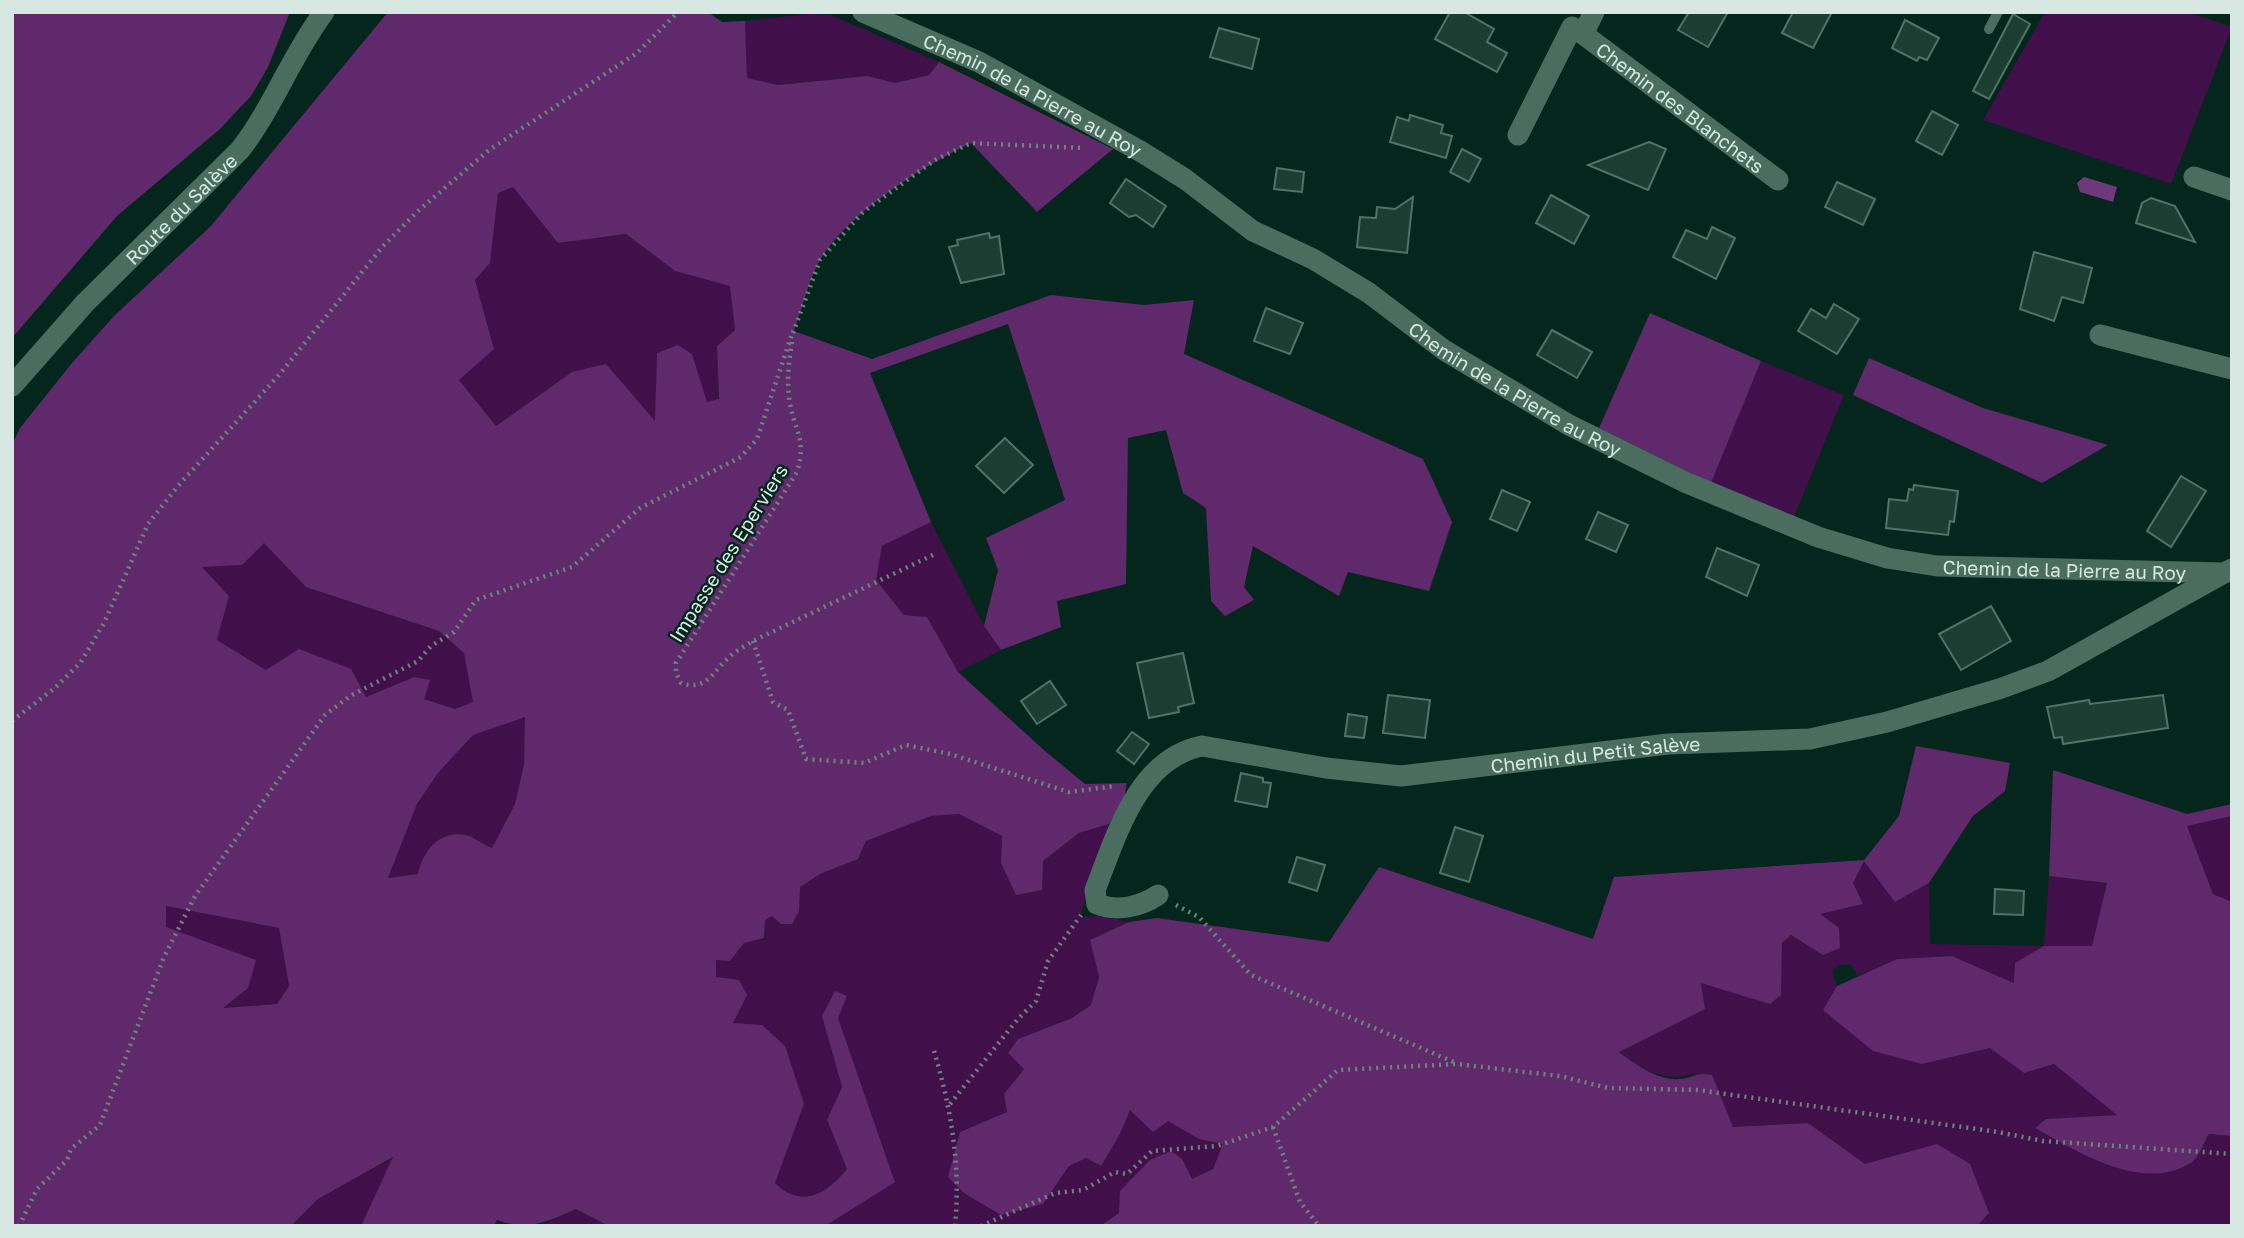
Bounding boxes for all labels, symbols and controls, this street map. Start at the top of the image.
street label: Chemin de la Pierre au Roy [920,28,1146,161]
street label: Chemin des Blanchets [1592,37,1769,177]
street label: Route du Salève [120,148,241,269]
street label: Chemin de la Pierre au Roy [1405,316,1626,461]
street label: Impasse des Eperviers [664,460,792,646]
street label: Chemin de la Pierre au Roy [1942,555,2187,584]
street label: Chemin du Petit Salève [1489,731,1701,777]

